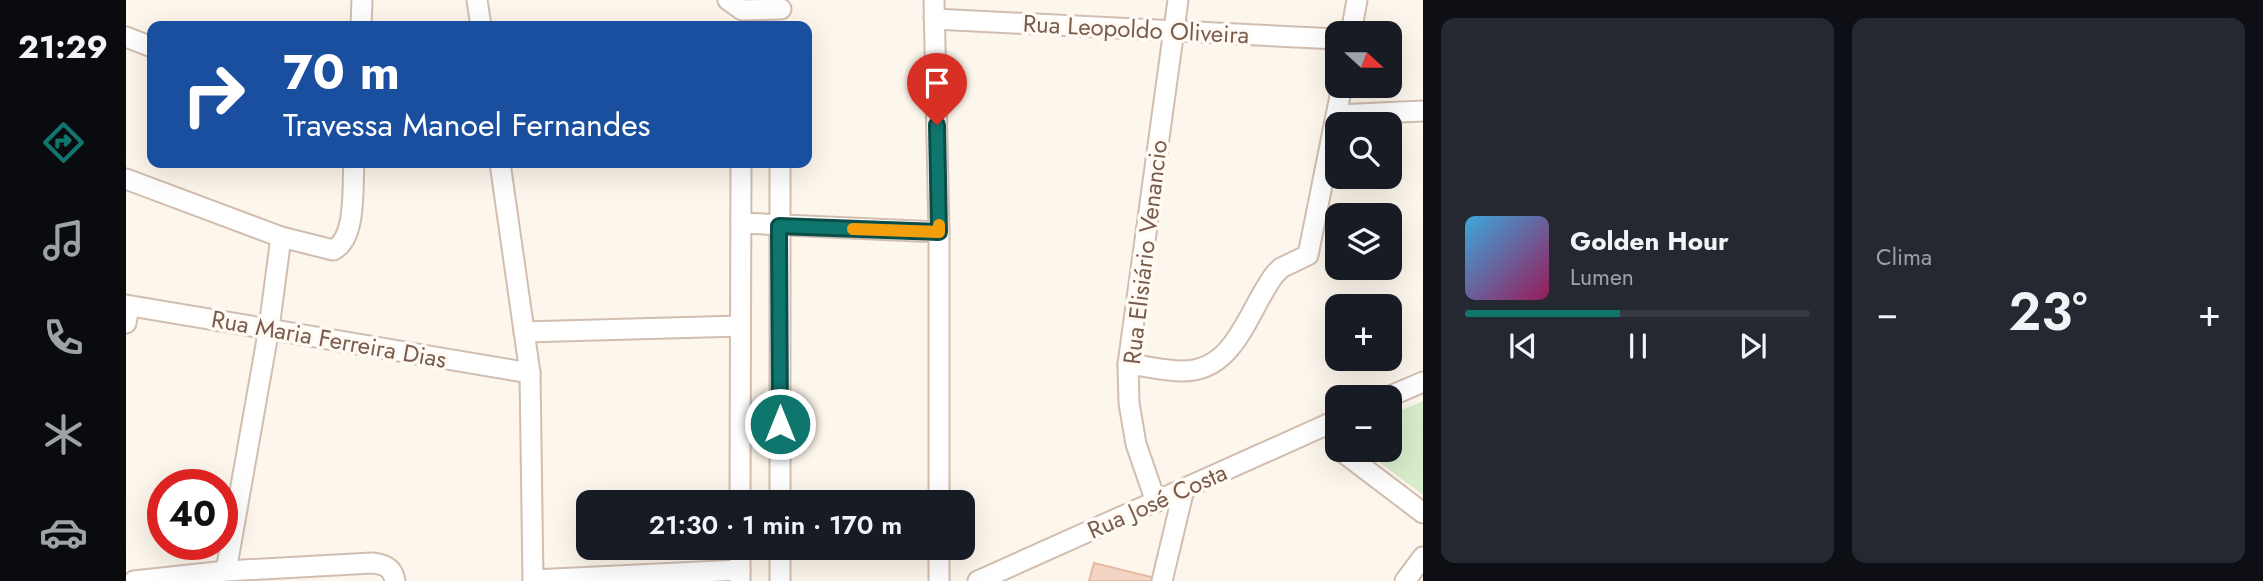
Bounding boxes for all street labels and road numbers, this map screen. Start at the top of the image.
street label: Rua Leopoldo Oliveira [1022,6,1250,52]
street label: Rua Elisiário Venancio [1114,138,1176,366]
street label: Rua Maria Ferreira Dias [209,301,449,377]
street label: Rua José Costa [1082,455,1232,547]

